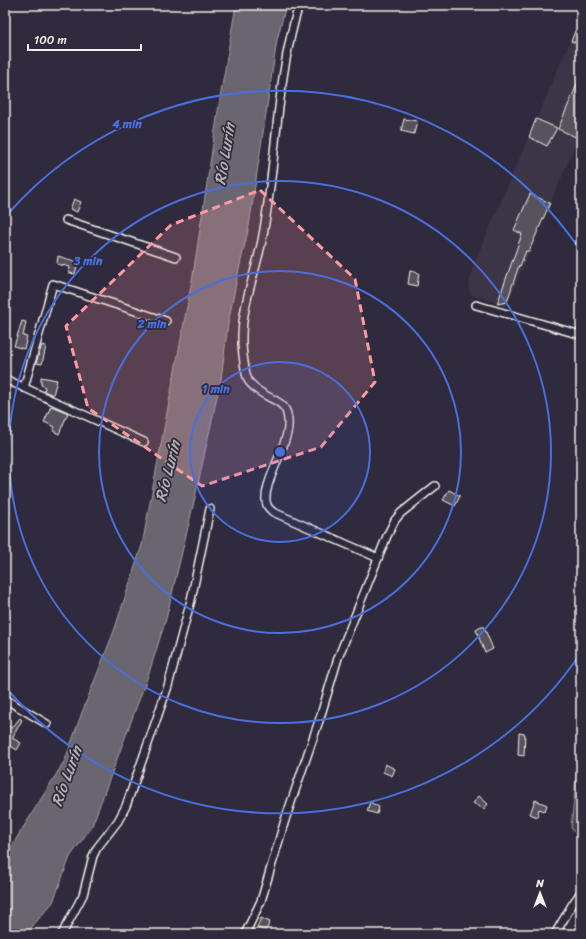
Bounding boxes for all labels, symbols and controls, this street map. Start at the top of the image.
scale bar [28,26,141,52]
text: 100 m [34,29,67,51]
text: 4 min [111,113,142,135]
water label: Río Lurín [205,119,244,187]
text: 3 min [73,250,103,272]
text: 2 min [136,313,167,335]
text: 1 min [202,378,230,400]
water label: Río Lurín [146,435,190,505]
centre of rings [273,445,287,459]
water label: Río Lurín [42,740,92,810]
north arrow [520,873,560,913]
text: N [535,874,544,893]

